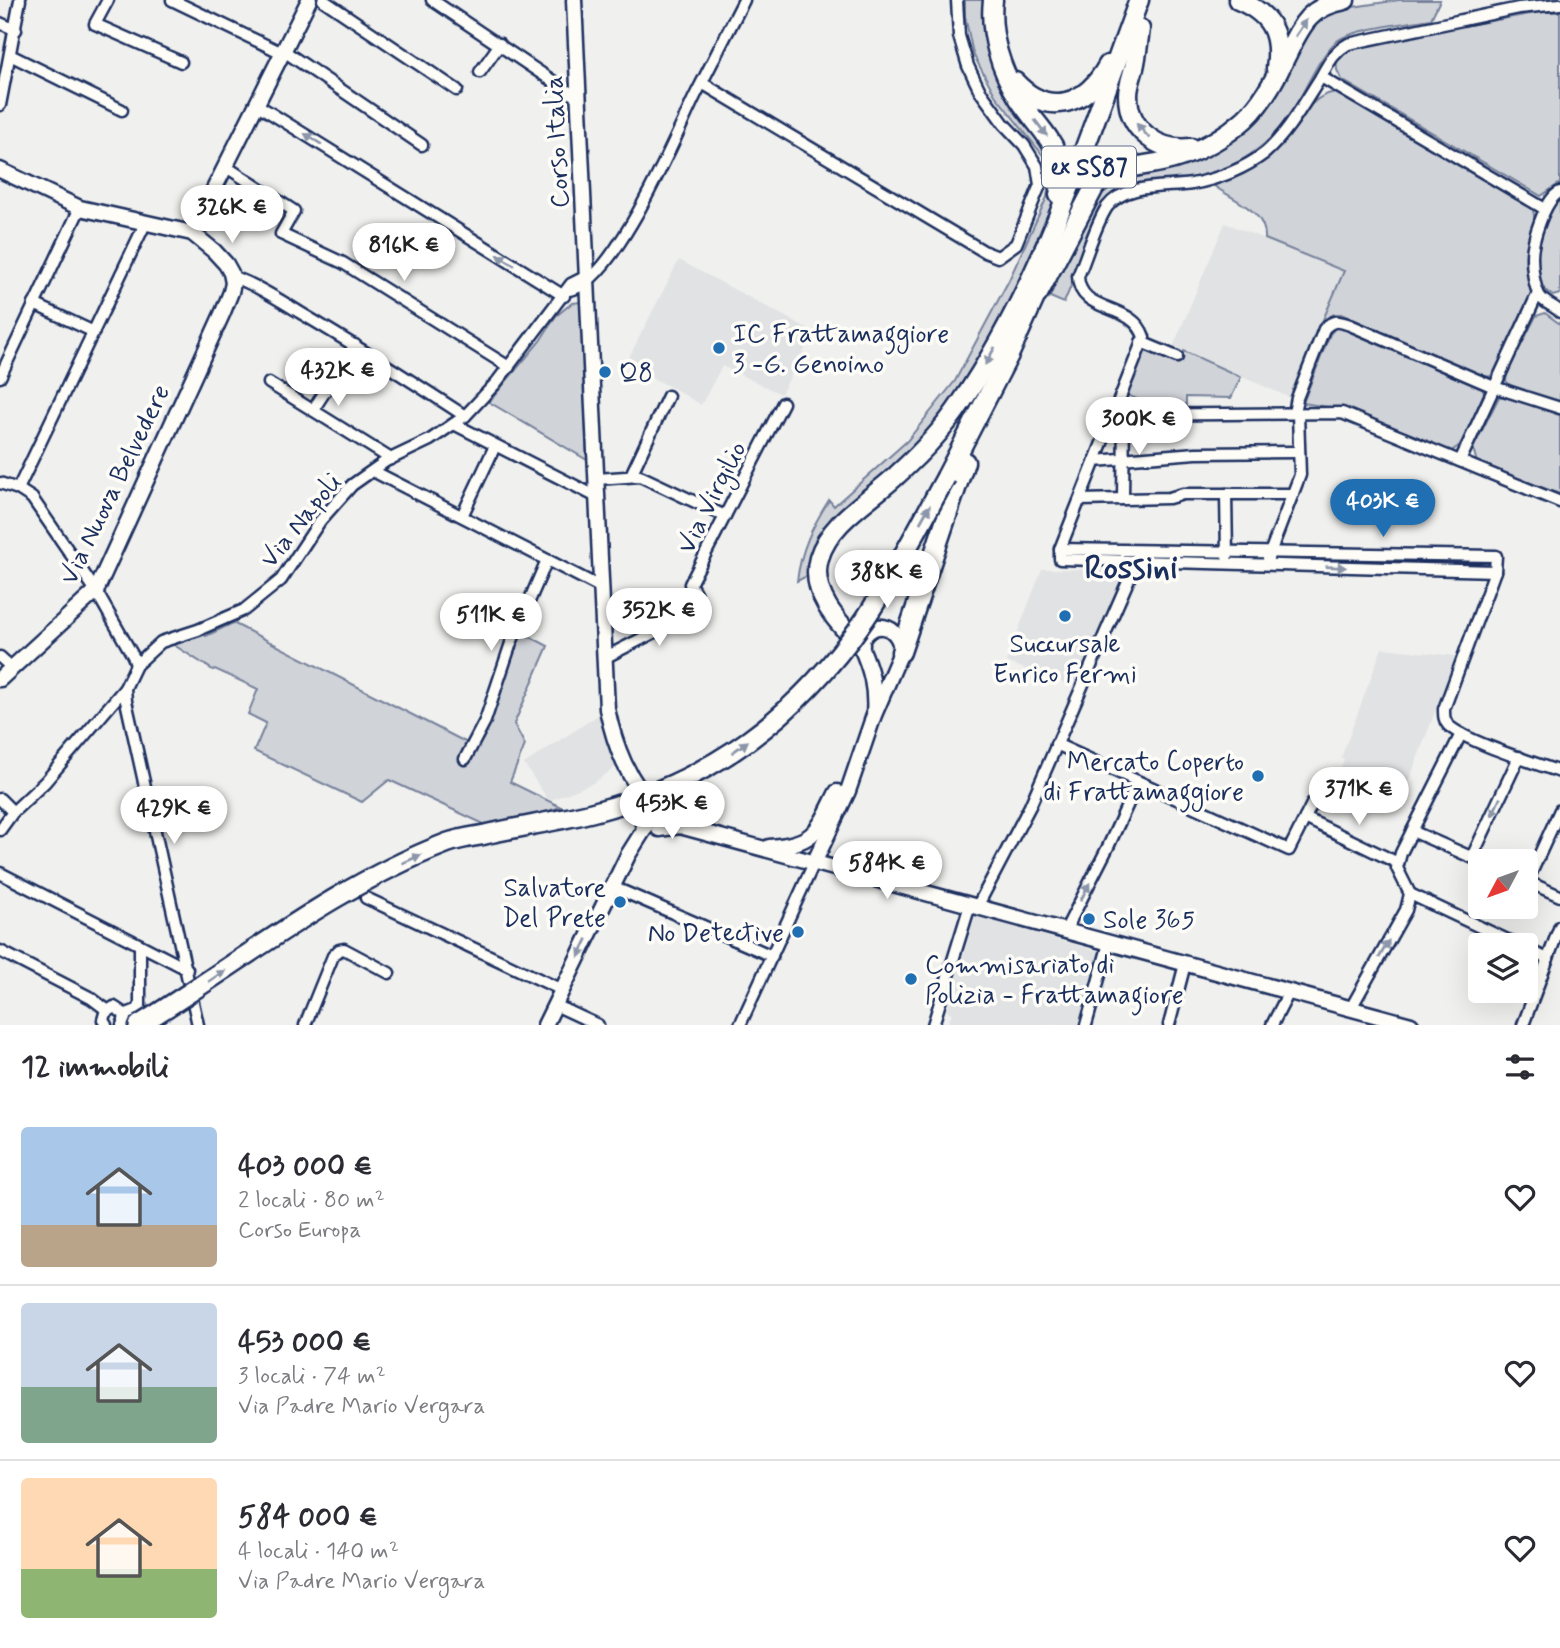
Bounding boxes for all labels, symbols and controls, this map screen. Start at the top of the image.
one-way arrow [1294,19,1308,37]
street label: Corso Italia [538,75,578,209]
one-way arrow [1034,119,1048,137]
one-way arrow [1135,122,1150,140]
one-way arrow [303,133,322,146]
road number: ex SS87 [1042,146,1136,188]
pin: 326K € [175,186,289,245]
text: 326K € [197,193,267,223]
pin: 816K € [347,224,461,283]
text: 816K € [368,231,440,261]
one-way arrow [496,253,516,266]
place label: IC Frattamaggiore 3 -G. Genoino [733,318,949,382]
marker: IC Frattamaggiore 3 -G. Genoino [711,340,727,356]
one-way arrow [984,346,996,366]
pin: 432K € [281,348,395,408]
text: 432K € [301,356,375,386]
place label: Q8 [619,357,653,391]
marker: Q8 [597,364,613,380]
street label: Via Nuova Belvedere [53,379,179,591]
pin: 300K € [1082,398,1196,457]
text: 300K € [1102,405,1176,435]
street label: Via Virgilio [670,436,757,561]
street label: Via Napoli [253,467,350,576]
pin: 403K € [1326,480,1440,539]
text: 403K € [1346,487,1420,517]
one-way arrow [919,504,931,524]
district label: Rossini [1085,547,1178,591]
pin: 388K € [830,550,944,610]
text: 388K € [851,558,923,588]
one-way arrow [1325,561,1347,573]
pin: 352K € [602,588,716,648]
pin: 511K € [434,594,548,653]
text: 352K € [622,596,696,626]
text: 511K € [456,601,526,631]
marker: Succursale Enrico Fermi [1057,608,1073,624]
place label: Succursale Enrico Fermi [993,628,1137,692]
one-way arrow [731,740,750,754]
place label: Mercato Coperto di Frattamaggiore [1043,746,1244,813]
marker: Mercato Coperto di Frattamaggiore [1250,768,1266,784]
pin: 371K € [1302,768,1416,827]
text: 371K € [1325,775,1393,805]
pin: 453K € [615,782,729,841]
pin: 429K € [117,786,231,846]
text: 453K € [636,789,708,819]
text: 429K € [136,794,212,824]
one-way arrow [1490,797,1501,817]
pin: 584K € [830,842,944,901]
text: 584K € [848,849,926,879]
north arrow [1468,849,1538,919]
map controls [1468,849,1538,1003]
one-way arrow [401,853,422,864]
place label: Salvatore Del Prete [502,872,606,936]
one-way arrow [1079,881,1091,901]
marker: Salvatore Del Prete [612,894,628,910]
place label: Sole 365 [1103,904,1195,938]
marker: Sole 365 [1081,911,1097,927]
place label: No Detective [648,917,784,951]
marker: No Detective [790,924,806,940]
button: layers [1468,933,1538,1003]
one-way arrow [577,938,588,958]
one-way arrow [1378,939,1390,958]
place label: Commisariato di Polizia - Frattamagiore [925,949,1184,1016]
one-way arrow [208,970,227,983]
marker: Commisariato di Polizia - Frattamagiore [903,971,919,987]
text: 12 immobili [21,1048,169,1087]
icon: filters [1501,1048,1539,1086]
text: 403 000 € [238,1147,373,1186]
icon: home [77,1155,161,1239]
icon: heart [1501,1178,1539,1216]
text: 2 locali · 80 m² [238,1186,385,1216]
text: Corso Europa [238,1216,361,1246]
text: 453 000 € [238,1323,372,1362]
icon: home [77,1331,161,1415]
icon: heart [1501,1354,1539,1392]
text: 3 locali · 74 m² [238,1362,386,1392]
text: Via Padre Mario Vergara [238,1392,485,1422]
text: 584 000 € [238,1498,378,1537]
icon: home [77,1506,161,1590]
icon: heart [1501,1529,1539,1567]
text: 4 locali · 140 m² [238,1537,399,1567]
text: Via Padre Mario Vergara [238,1567,485,1597]

